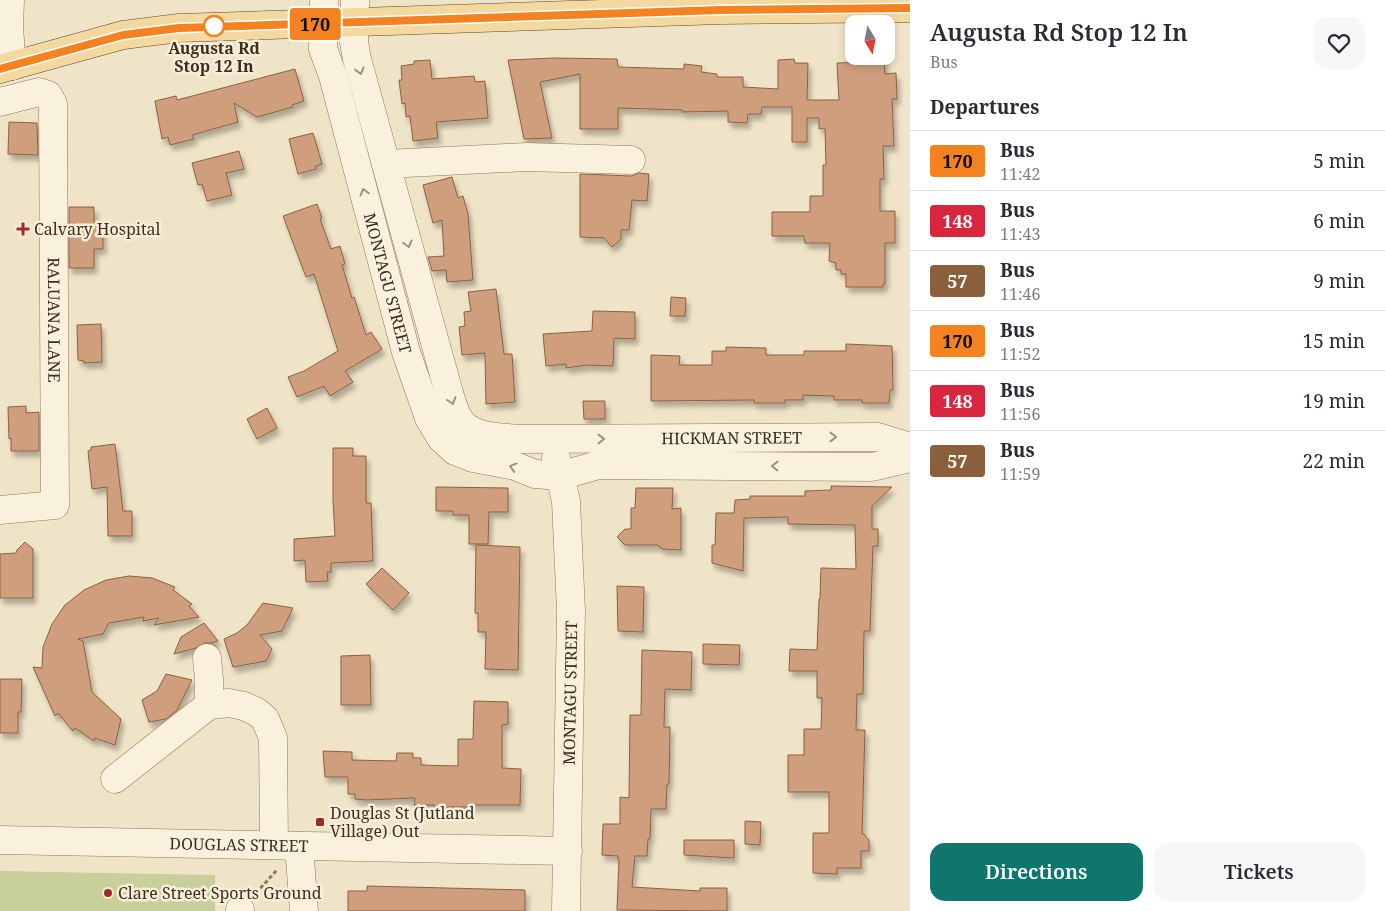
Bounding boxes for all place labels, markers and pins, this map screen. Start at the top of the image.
marker: Augusta Rd Stop 12 In [203,15,225,37]
place label: Augusta Rd Stop 12 In [168,37,260,77]
place label: Calvary Hospital [34,218,161,240]
marker: Calvary Hospital [16,222,30,236]
place label: Douglas St (Jutland Village) Out [330,802,475,842]
marker: Douglas St (Jutland Village) Out [314,816,326,828]
place label: Clare Street Sports Ground [118,882,322,904]
marker: Clare Street Sports Ground [102,887,114,899]

